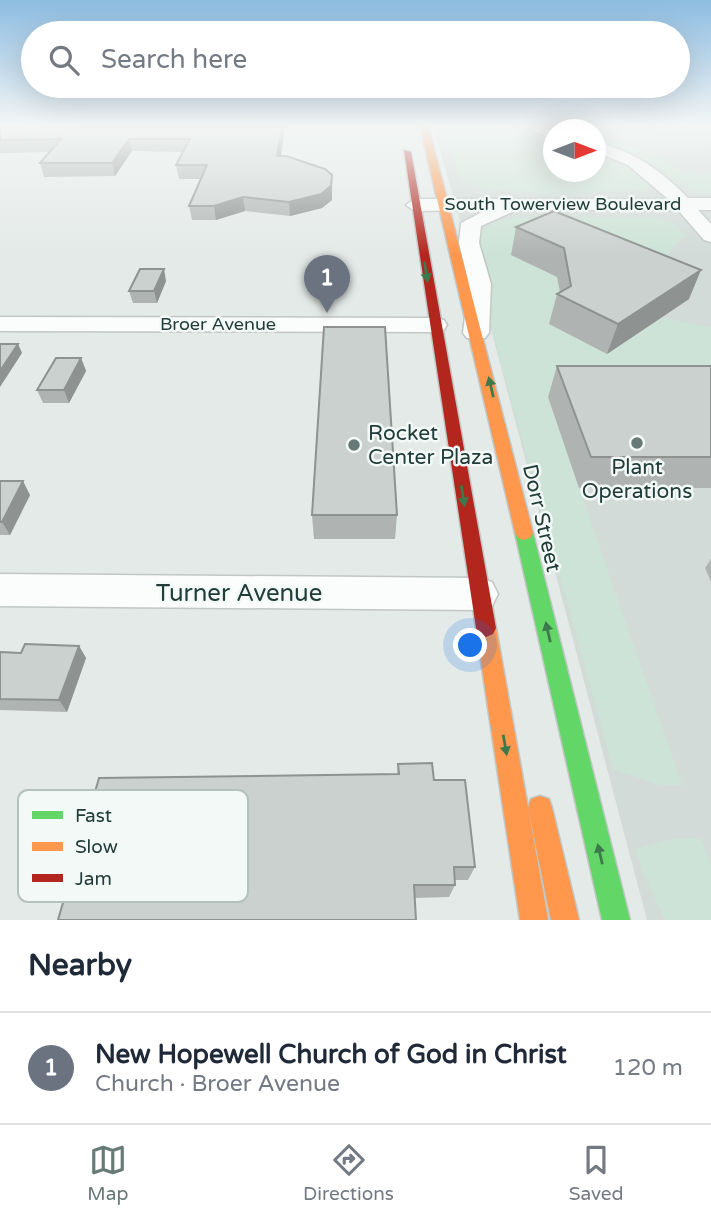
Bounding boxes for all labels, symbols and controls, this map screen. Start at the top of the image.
search box [21,21,690,98]
icon: search [45,41,83,79]
text: Search here [101,44,247,75]
north arrow [543,119,606,182]
street label: South Towerview Boulevard [445,193,681,215]
pin: 1 [304,255,350,313]
one-way arrow [421,261,432,283]
street label: Broer Avenue [160,313,276,335]
one-way arrow [485,376,496,398]
place label: Rocket Center Plaza [368,421,493,470]
marker: Plant Operations [629,435,645,451]
marker: Rocket Center Plaza [346,437,362,453]
place label: Plant Operations [582,455,692,504]
street label: Dorr Street [517,462,566,574]
one-way arrow [458,485,469,507]
street label: Turner Avenue [156,579,322,608]
one-way arrow [542,621,553,643]
your location [453,628,487,662]
one-way arrow [500,734,511,756]
legend [18,790,248,902]
text: Fast [75,805,112,827]
text: Slow [75,836,118,858]
one-way arrow [595,843,606,865]
text: Jam [75,868,112,890]
text: Nearby [28,947,132,984]
text: New Hopewell Church of God in Christ [95,1039,567,1070]
text: 1 [44,1054,58,1082]
text: 120 m [613,1054,683,1082]
text: Church · Broer Avenue [95,1070,340,1098]
tab: Map [87,1141,128,1205]
tab: Directions [303,1141,394,1205]
tab: Saved [569,1141,624,1205]

